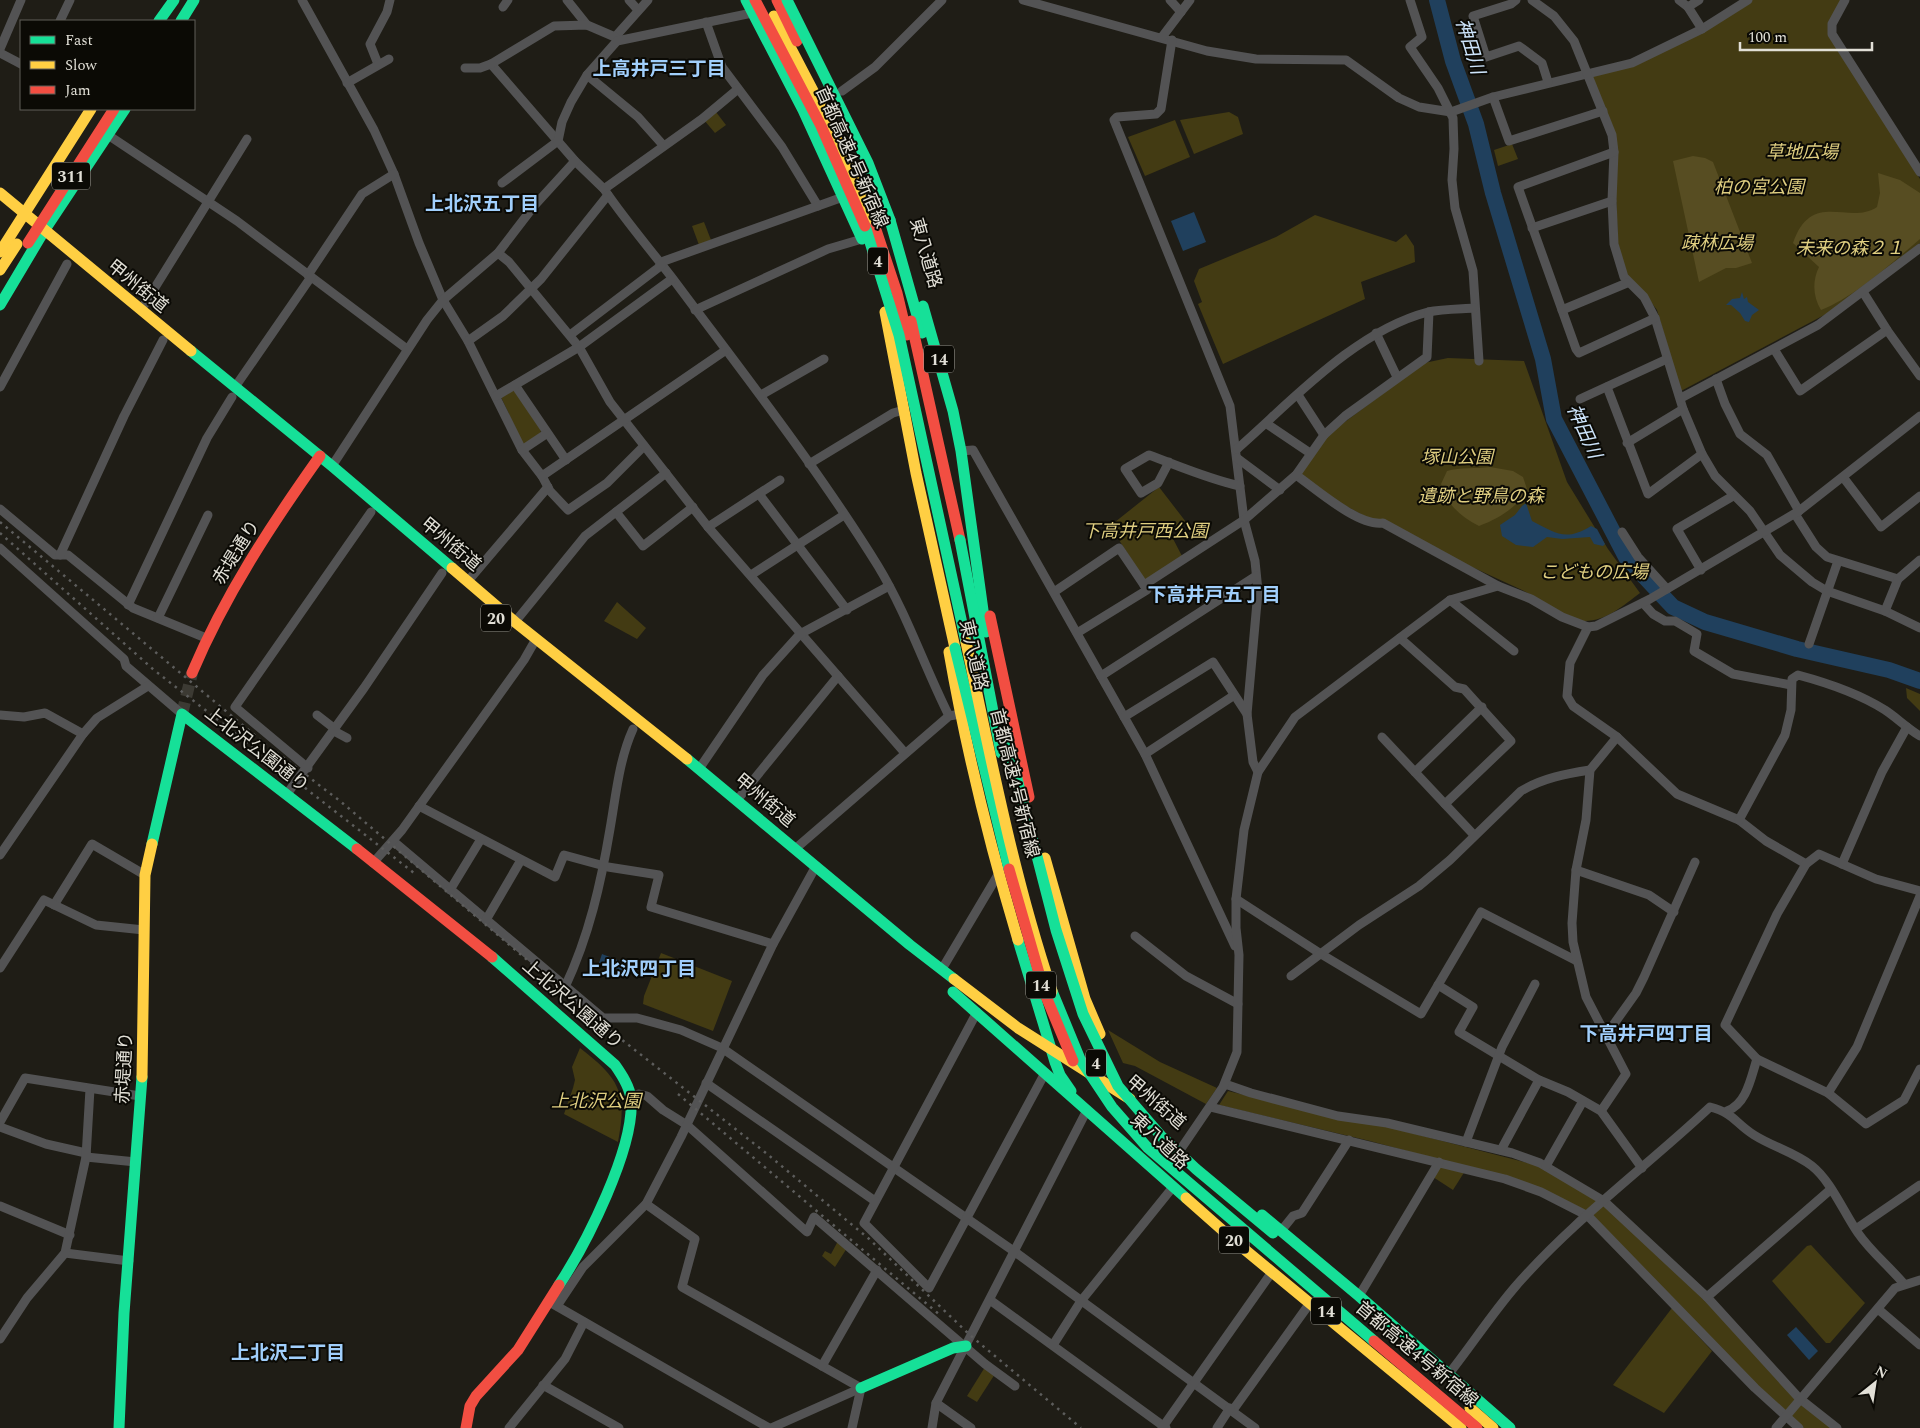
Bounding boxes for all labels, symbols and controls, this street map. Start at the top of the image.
water label: 神田川 [1447,15,1492,80]
legend [20,20,195,110]
scale bar [1740,20,1872,52]
text: 100 m [1748,26,1787,49]
text: Fast [65,29,93,52]
text: Slow [65,54,97,77]
district label: 上高井戸三丁目 [592,55,726,84]
text: Jam [65,79,91,102]
street label: 首都高速4号新宿線 [808,82,895,233]
park label: 草地広場 [1766,139,1840,166]
road number: 311 [52,162,90,190]
park label: 柏の宮公園 [1714,174,1807,201]
district label: 上北沢五丁目 [425,190,539,219]
street label: 東八道路 [903,215,948,291]
park label: 疎林広場 [1681,230,1755,257]
park label: 未来の森２１ [1796,235,1904,262]
road number: 4 [868,248,888,274]
street label: 甲州街道 [101,253,174,320]
road number: 14 [924,346,954,372]
water label: 神田川 [1559,400,1609,465]
park label: 塚山公園 [1421,444,1496,471]
park label: 遺跡と野鳥の森 [1418,483,1546,510]
street label: 甲州街道 [414,511,487,578]
street label: 赤堤通り [206,515,267,590]
park label: 下高井戸西公園 [1082,518,1211,545]
park label: こどもの広場 [1540,559,1650,586]
district label: 下高井戸五丁目 [1147,581,1281,610]
road number: 20 [481,604,511,632]
street label: 東八道路 [952,617,995,693]
street label: 上北沢公園通り [199,700,315,799]
street label: 首都高速4号新宿線 [983,706,1046,861]
street label: 甲州街道 [728,767,801,834]
street label: 上北沢公園通り [516,953,629,1056]
district label: 上北沢四丁目 [582,955,696,984]
road number: 14 [1026,972,1056,998]
district label: 下高井戸四丁目 [1579,1020,1713,1049]
street label: 赤堤通り [109,1031,140,1105]
road number: 4 [1086,1050,1106,1076]
street label: 甲州街道 [1120,1069,1192,1136]
park label: 上北沢公園 [551,1088,644,1115]
street label: 東八道路 [1124,1107,1195,1176]
road number: 20 [1219,1226,1249,1254]
street label: 首都高速4号新宿線 [1349,1295,1484,1414]
road number: 14 [1311,1298,1341,1324]
district label: 上北沢二丁目 [231,1339,345,1368]
north arrow [1850,1358,1900,1408]
text: N [1871,1360,1891,1384]

